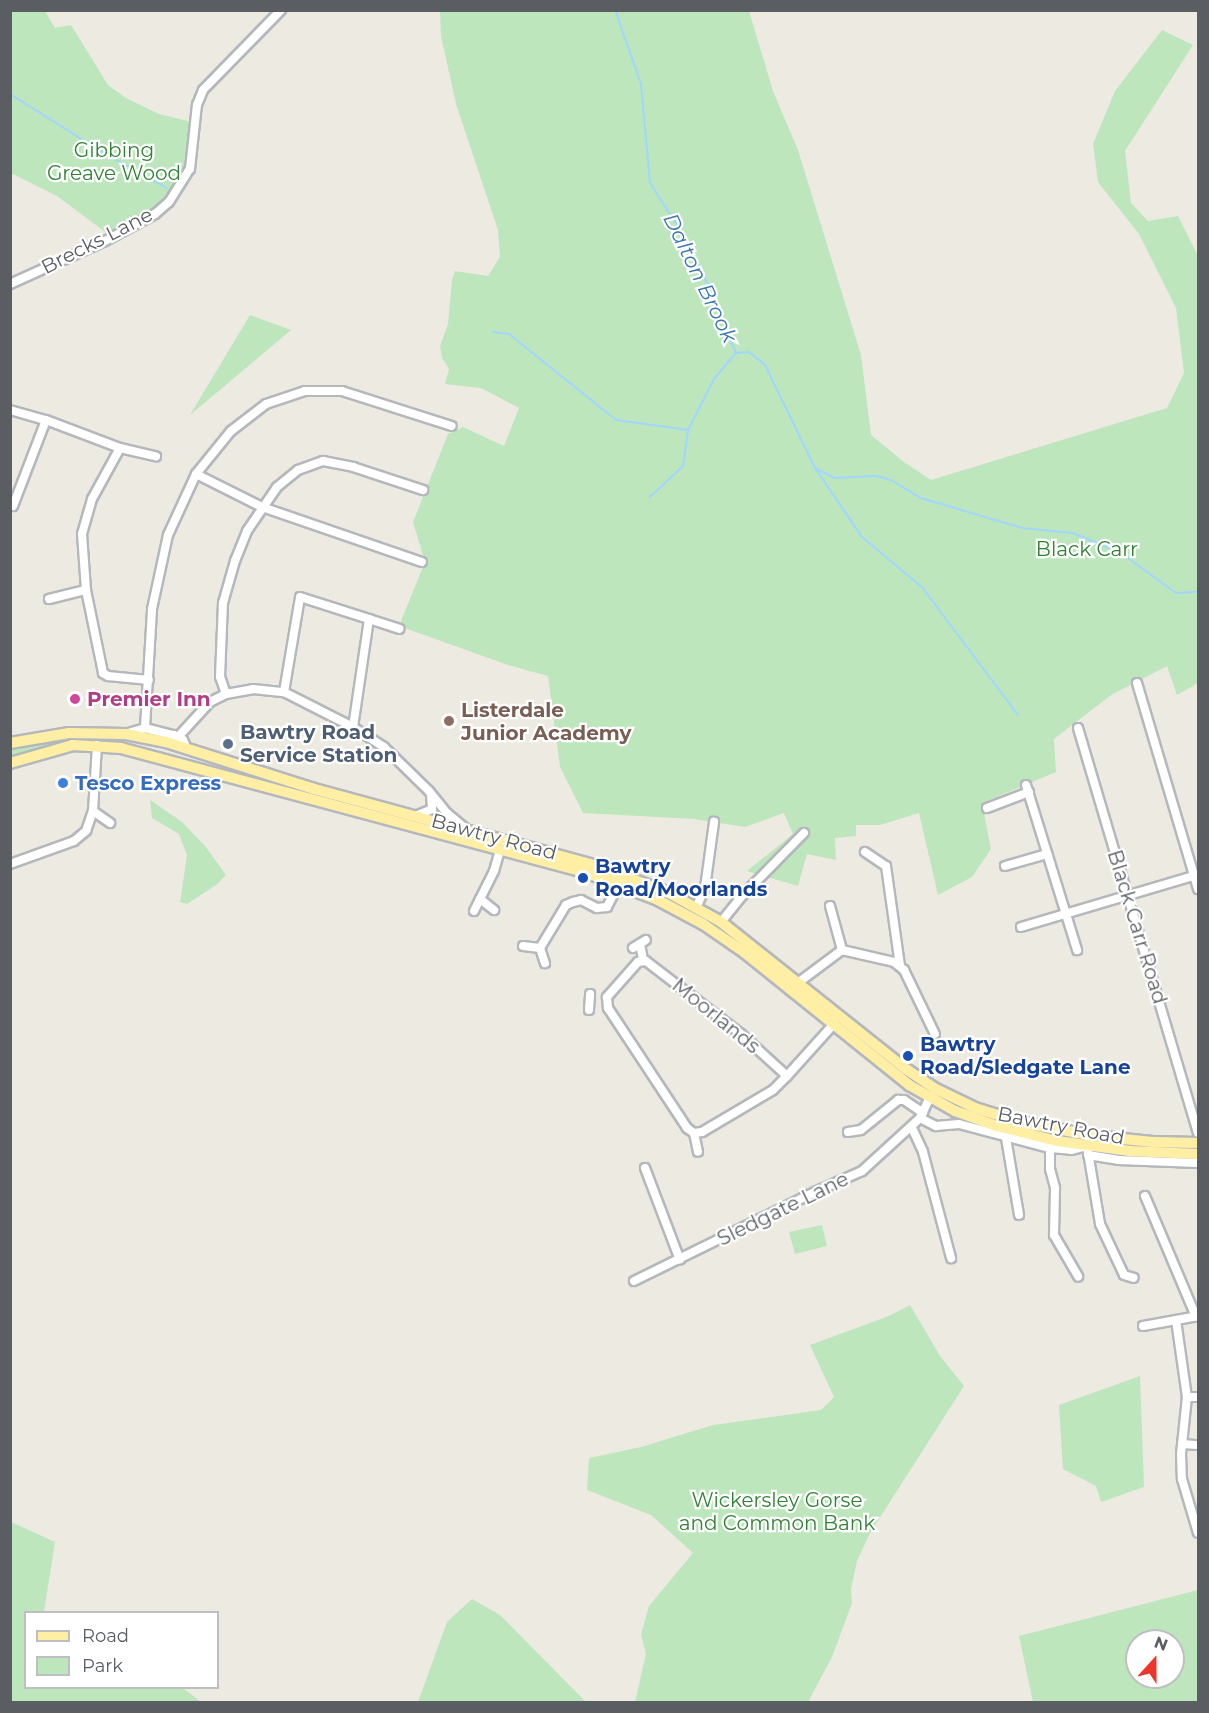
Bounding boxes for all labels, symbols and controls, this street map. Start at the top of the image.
park label: Gibbing Greave Wood [47,138,181,185]
street label: Brecks Lane [37,203,157,279]
water label: Dalton Brook [658,209,742,347]
park label: Black Carr [1036,537,1138,561]
place label: Premier Inn [87,687,211,711]
marker: Premier Inn [68,692,82,706]
place label: Listerdale Junior Academy [461,698,632,745]
marker: Listerdale Junior Academy [442,714,456,728]
place label: Bawtry Road Service Station [240,720,397,767]
marker: Bawtry Road Service Station [221,737,235,751]
place label: Tesco Express [75,771,221,795]
marker: Tesco Express [56,776,70,790]
street label: Bawtry Road [429,809,559,865]
street label: Black Carr Road [1102,847,1172,1007]
place label: Bawtry Road/Moorlands [595,855,767,902]
marker: Bawtry Road/Moorlands [576,871,590,885]
street label: Moorlands [667,973,765,1059]
place label: Bawtry Road/Sledgate Lane [920,1032,1131,1079]
marker: Bawtry Road/Sledgate Lane [901,1049,915,1063]
street label: Bawtry Road [996,1102,1126,1150]
street label: Sledgate Lane [713,1167,853,1251]
park label: Wickersley Gorse and Common Bank [679,1488,875,1535]
legend [24,1611,219,1689]
text: Road [82,1625,129,1647]
north arrow [1125,1629,1185,1689]
text: N [1151,1632,1170,1655]
text: Park [82,1655,123,1677]

